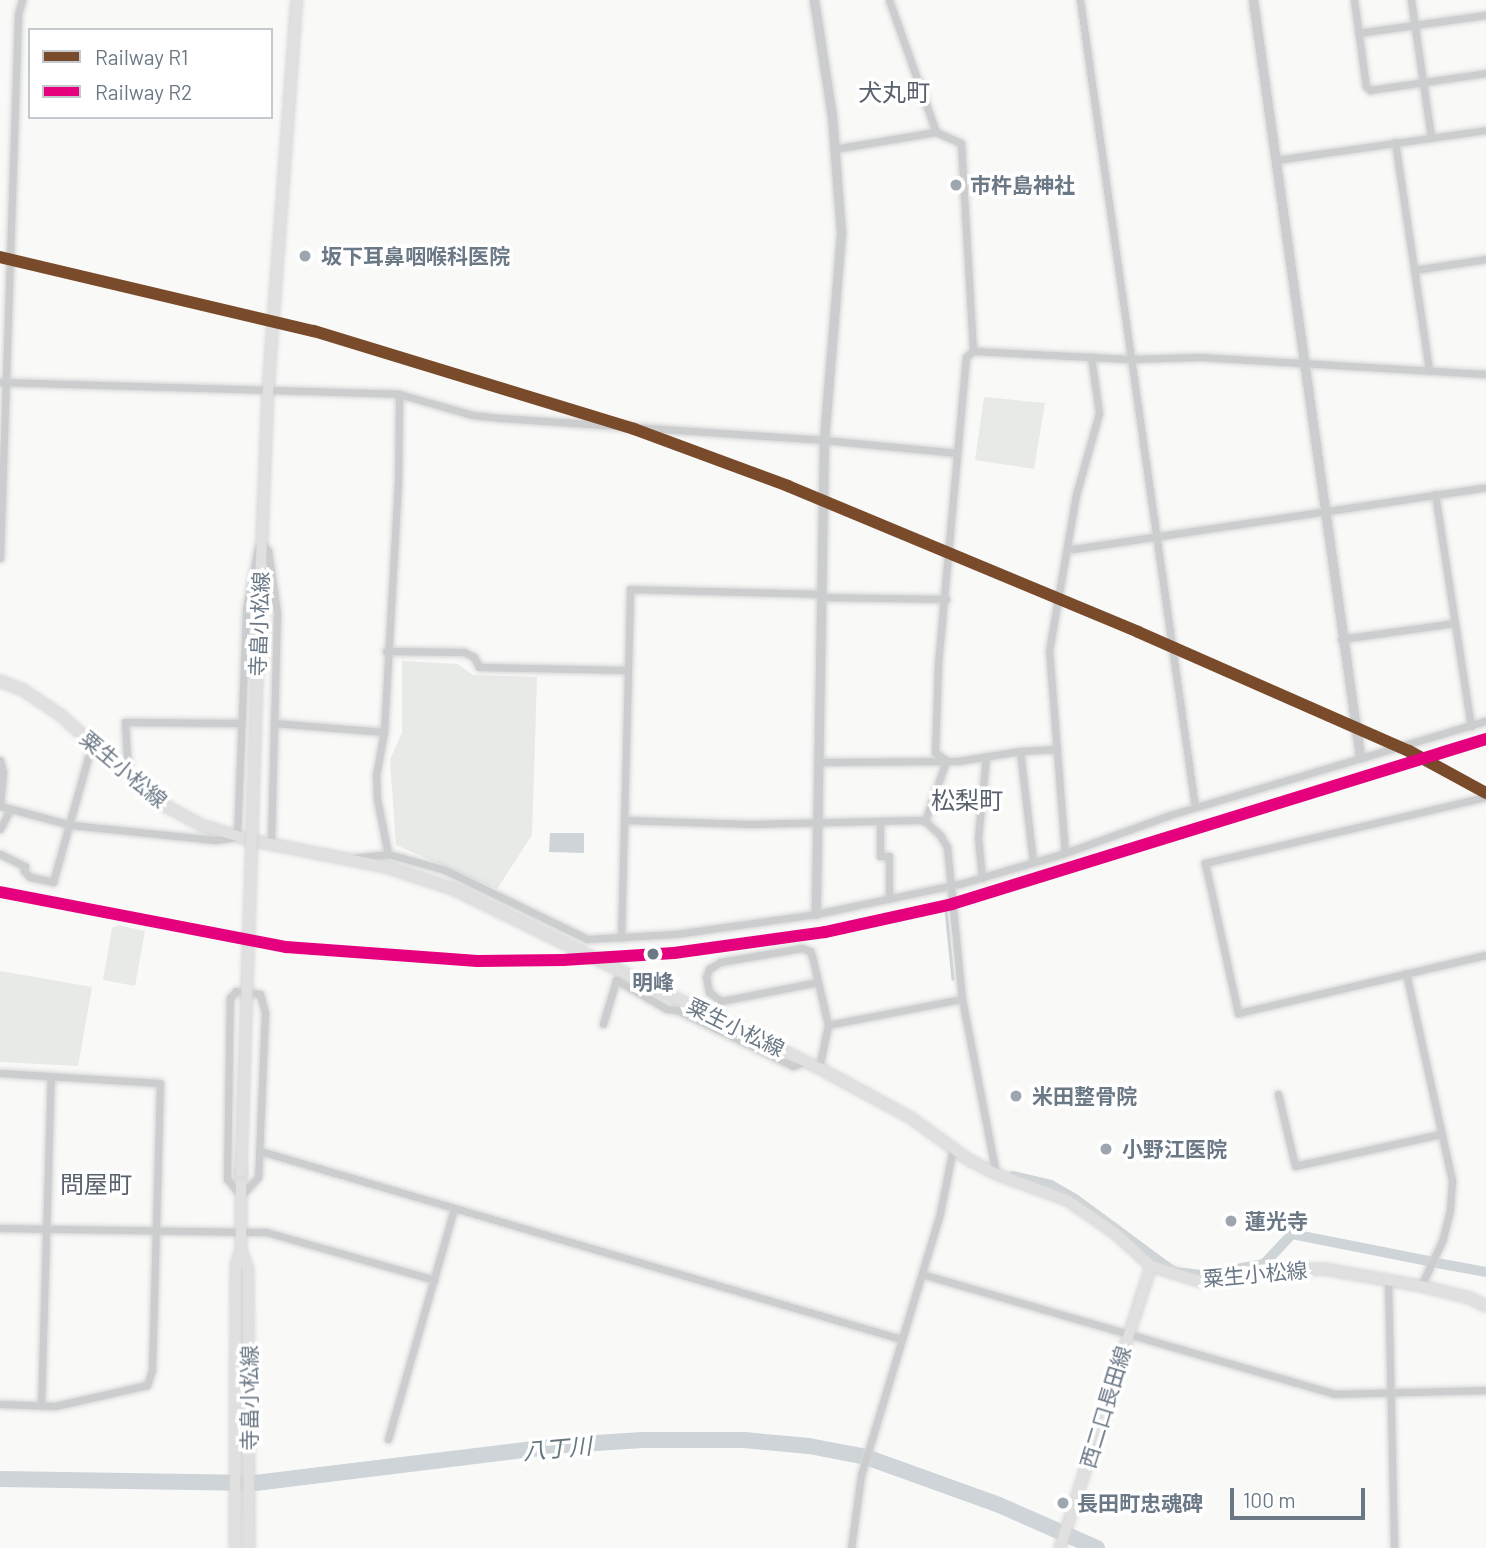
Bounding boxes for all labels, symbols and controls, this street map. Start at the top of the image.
legend [28,28,273,119]
text: Railway R1 [95,44,188,69]
district label: 犬丸町 [858,78,930,106]
text: Railway R2 [95,79,192,104]
place label: 市杵島神社 [970,172,1075,198]
marker: 市杵島神社 [948,177,964,193]
place label: 坂下耳鼻咽喉科医院 [321,243,510,269]
marker: 坂下耳鼻咽喉科医院 [295,246,315,266]
street label: 寺畠小松線 [245,571,273,677]
street label: 粟生小松線 [76,726,172,812]
district label: 松梨町 [931,786,1003,814]
marker: 明峰 [641,942,665,966]
place label: 明峰 [632,969,674,995]
street label: 粟生小松線 [683,993,789,1061]
place label: 米田整骨院 [1032,1083,1137,1109]
marker: 米田整骨院 [1006,1086,1026,1106]
place label: 小野江医院 [1122,1136,1227,1162]
marker: 小野江医院 [1096,1139,1116,1159]
district label: 問屋町 [60,1170,132,1198]
place label: 蓮光寺 [1245,1208,1308,1234]
marker: 蓮光寺 [1223,1213,1239,1229]
street label: 粟生小松線 [1202,1257,1308,1291]
street label: 西二口長田線 [1075,1343,1135,1471]
street label: 寺畠小松線 [236,1346,262,1450]
water label: 八丁川 [521,1431,593,1465]
scale bar [1234,1474,1369,1518]
text: 100 m [1243,1487,1296,1512]
place label: 長田町忠魂碑 [1077,1490,1203,1516]
marker: 長田町忠魂碑 [1055,1495,1071,1511]

